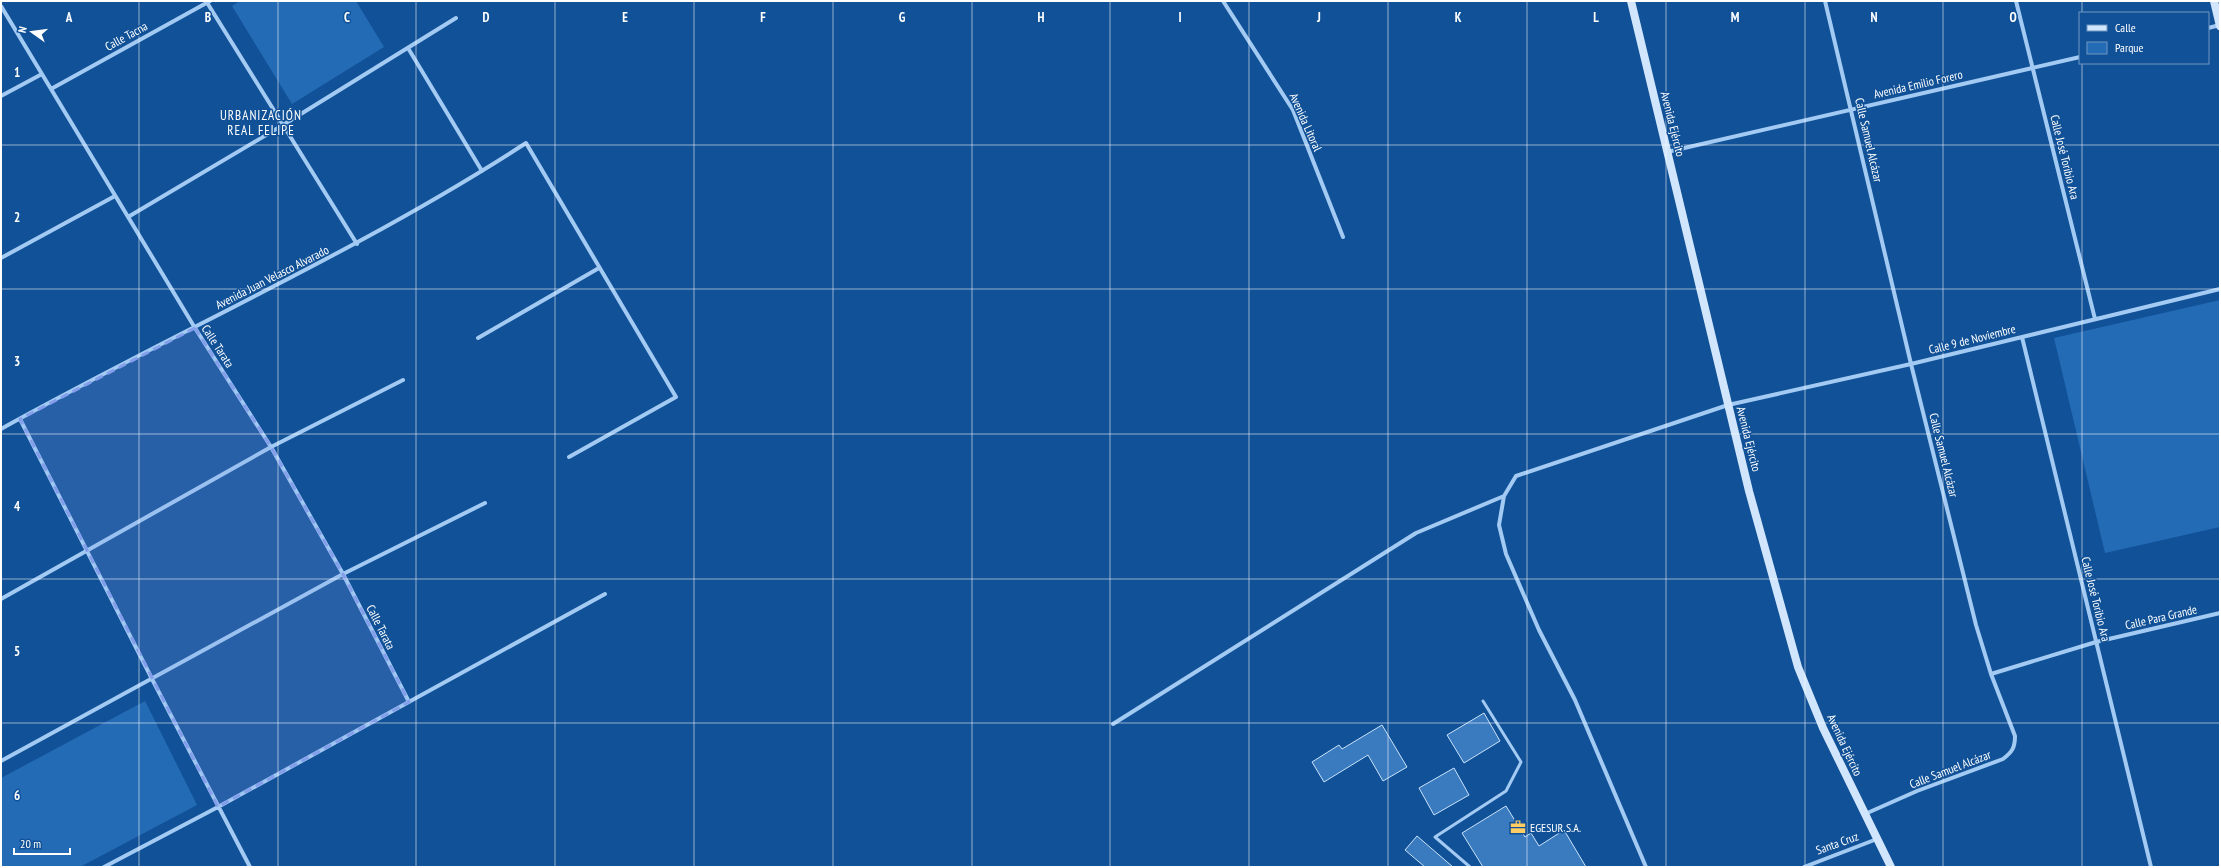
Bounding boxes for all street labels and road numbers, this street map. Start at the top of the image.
street label: Calle Tacna [102,18,150,54]
street label: Avenida Emilio Forero [1872,66,1964,102]
street label: Avenida Ejército [1658,90,1688,158]
street label: Avenida Litoral [1287,91,1326,154]
street label: Calle Samuel Alcázar [1852,96,1886,184]
street label: Calle José Toribio Ara [2047,113,2083,201]
street label: Avenida Juan Velasco Alvarado [213,242,331,312]
street label: Calle 9 de Noviembre [1927,321,2017,357]
street label: Calle Tarata [199,322,238,370]
street label: Avenida Ejército [1734,405,1764,473]
street label: Calle Samuel Alcázar [1926,411,1962,499]
street label: Calle José Toribio Ara [2078,555,2114,643]
street label: Calle Para Grande [2124,601,2198,633]
street label: Calle Tarata [363,602,399,652]
street label: Avenida Ejército [1824,712,1866,778]
street label: Calle Samuel Alcázar [1907,746,1994,791]
street label: Santa Cruz [1814,828,1860,858]

